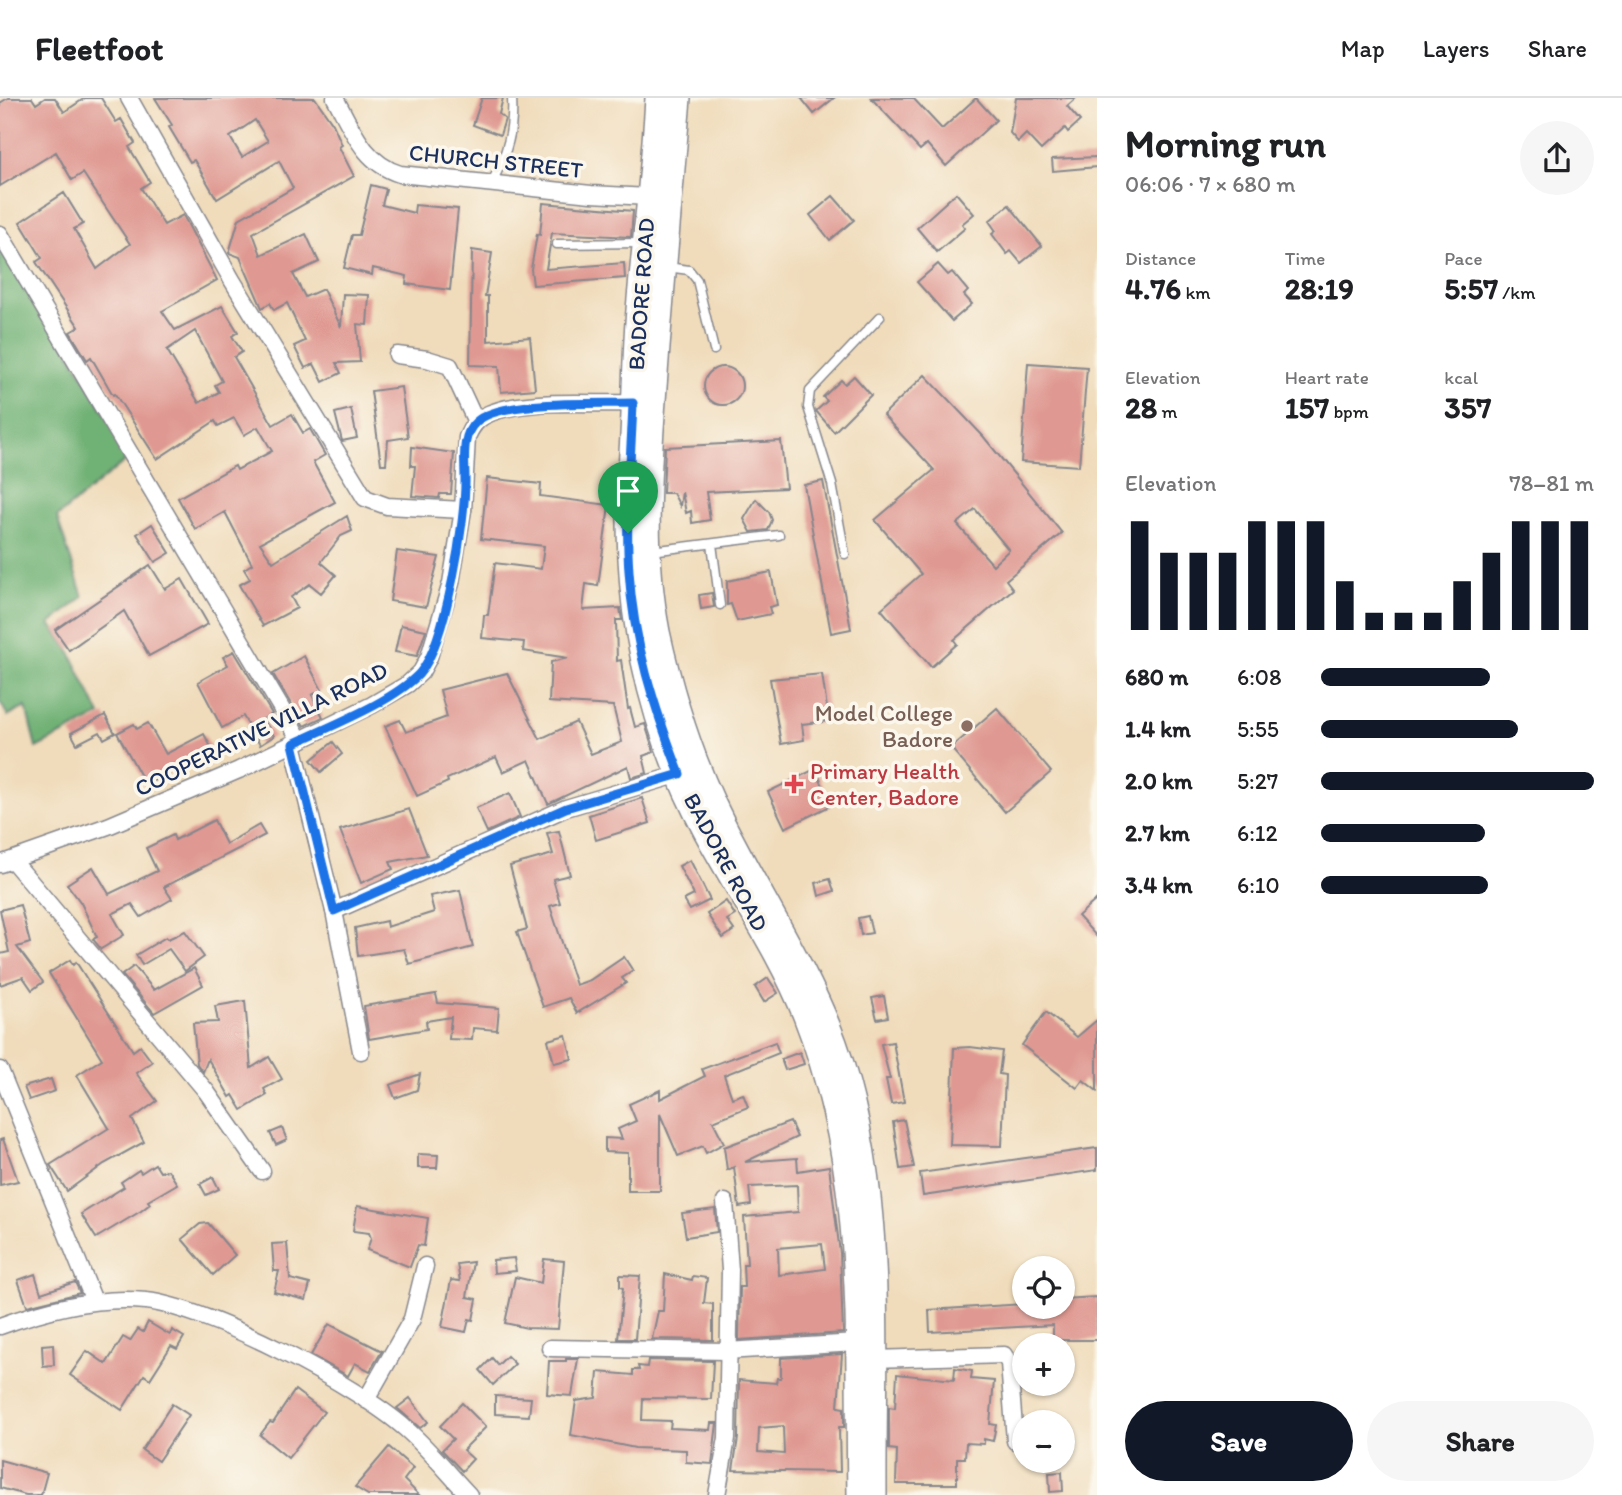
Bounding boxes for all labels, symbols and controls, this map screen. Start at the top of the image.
text: Fleetfoot [35,29,163,68]
text: Map [1341,34,1385,63]
text: Layers [1423,34,1490,63]
text: Share [1528,34,1587,63]
text: Morning run [1125,121,1326,167]
button: share [1520,121,1594,195]
street label: CHURCH STREET [408,138,584,184]
text: 06:06 · 7 × 680 m [1125,170,1296,198]
street label: BADORE ROAD [622,217,660,371]
text: Distance [1125,247,1196,270]
text: Time [1285,247,1325,270]
text: Pace [1444,247,1482,270]
text: 4.76 [1125,270,1181,307]
text: 28:19 [1285,270,1354,307]
text: 5:57 [1444,270,1498,307]
text: km [1181,281,1211,304]
text: /km [1498,281,1535,304]
text: Elevation [1125,366,1201,389]
text: Heart rate [1285,366,1369,389]
text: kcal [1444,366,1478,389]
text: 28 [1125,389,1157,426]
text: 157 [1285,389,1329,426]
text: 357 [1444,389,1491,426]
text: m [1157,400,1178,423]
text: bpm [1329,400,1369,423]
pin [598,461,658,533]
text: Elevation [1125,469,1216,497]
text: 78–81 m [1509,469,1594,497]
icon: arrive [609,472,647,510]
street label: COOPERATIVE VILLA ROAD [130,656,392,802]
text: 680 m [1125,663,1188,691]
text: 6:08 [1237,663,1282,691]
place label: Model College Badore [815,699,953,753]
text: 1.4 km [1125,715,1191,743]
text: 5:55 [1237,715,1279,743]
marker: Model College Badore [959,718,975,734]
place label: Primary Health Center, Badore [810,757,960,811]
text: 2.0 km [1125,767,1193,795]
text: 5:27 [1237,767,1278,795]
marker: Primary Health Center, Badore [784,774,804,794]
street label: BADORE ROAD [678,788,774,936]
text: 2.7 km [1125,819,1190,847]
text: 6:12 [1237,819,1278,847]
text: 3.4 km [1125,871,1193,899]
text: 6:10 [1237,871,1280,899]
map controls [1012,1256,1075,1473]
button: locate [1012,1256,1075,1319]
button: + [1012,1333,1075,1396]
button: Save [1125,1401,1353,1481]
button: Share [1367,1401,1594,1481]
button: − [1012,1410,1075,1473]

